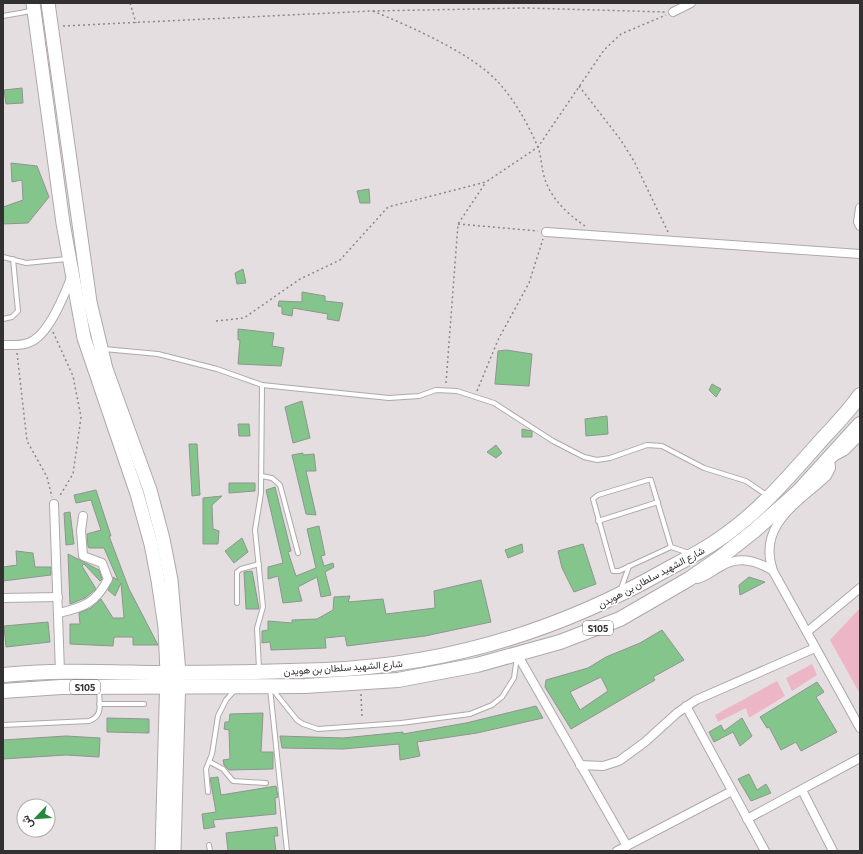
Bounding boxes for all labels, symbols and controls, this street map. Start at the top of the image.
street label: شارع الشهيد سلطان بن هويدن [596,544,707,611]
road number: S105 [583,621,613,635]
street label: شارع الشهيد سلطان بن هويدن [283,657,403,678]
road number: S105 [70,680,100,694]
north arrow [16,798,56,838]
text: ش [18,813,36,831]

